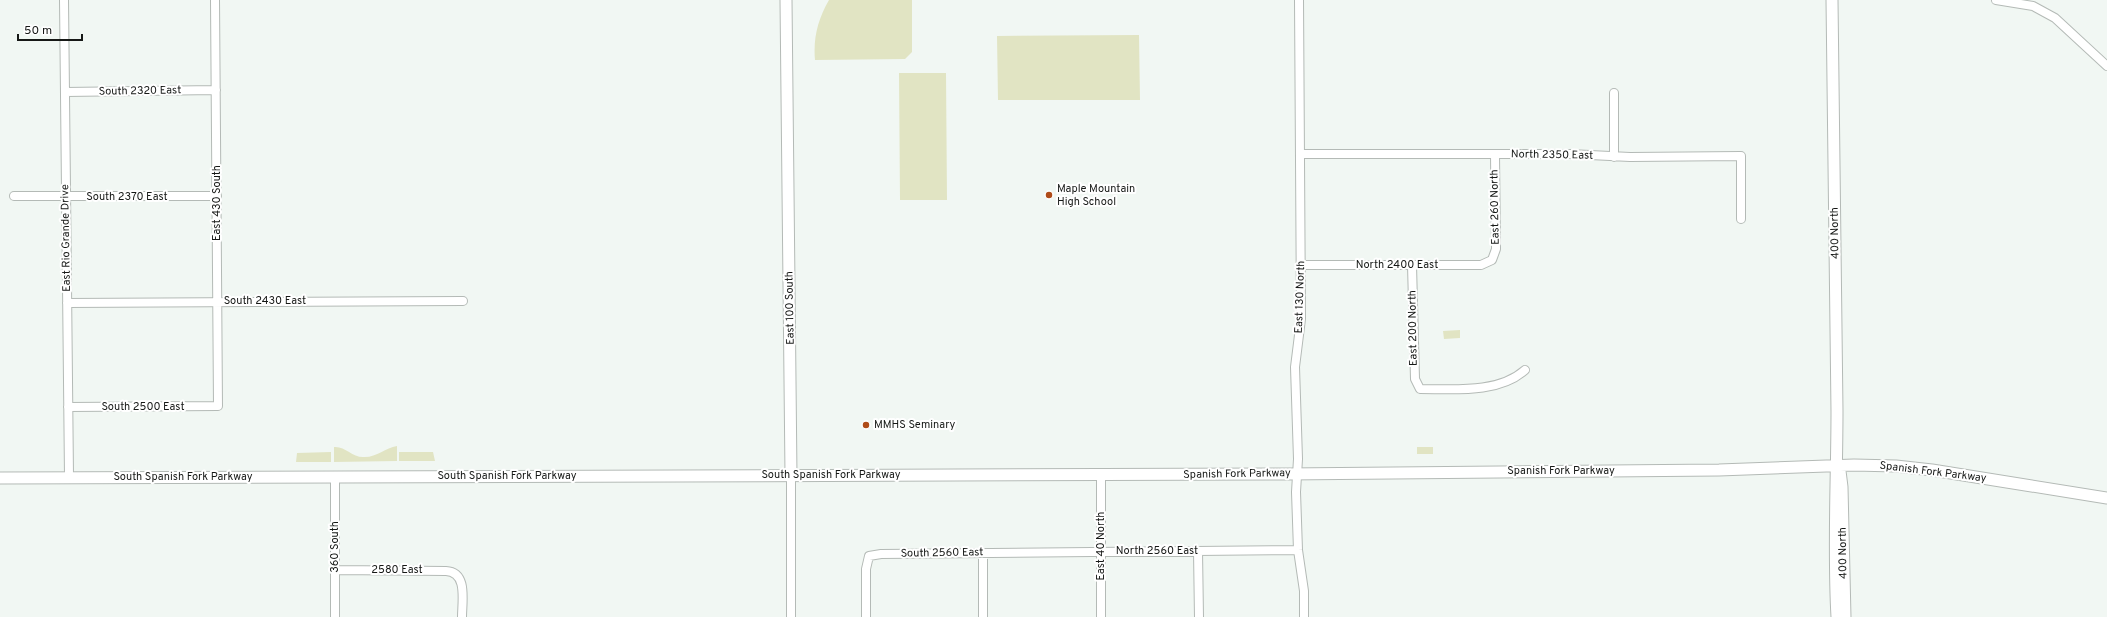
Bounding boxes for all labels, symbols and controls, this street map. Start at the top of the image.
scale bar [18,16,82,42]
text: 50 m [24,23,52,39]
street label: South 2320 East [99,83,181,99]
street label: North 2350 East [1511,147,1593,163]
street label: East 430 South [210,165,224,241]
street label: East 260 North [1487,169,1503,245]
place label: Maple Mountain High School [1057,182,1135,209]
street label: East Rio Grande Drive [58,184,74,292]
street label: South 2370 East [86,190,168,204]
marker: Maple Mountain High School [1044,190,1054,200]
street label: 400 North [1828,207,1842,259]
street label: North 2400 East [1356,258,1438,272]
street label: East 130 North [1292,260,1308,334]
street label: East 100 South [782,271,798,345]
street label: East 200 North [1405,290,1421,366]
street label: South 2430 East [224,294,306,308]
street label: South 2500 East [101,400,185,414]
place label: MMHS Seminary [874,418,956,432]
marker: MMHS Seminary [861,420,871,430]
street label: Spanish Fork Parkway [1879,458,1987,486]
street label: Spanish Fork Parkway [1507,464,1615,478]
street label: Spanish Fork Parkway [1183,466,1291,482]
street label: South Spanish Fork Parkway [761,468,901,482]
street label: South Spanish Fork Parkway [437,469,577,483]
street label: South Spanish Fork Parkway [113,470,253,484]
street label: East 40 North [1094,511,1108,581]
street label: 360 South [328,521,342,573]
street label: 400 North [1836,527,1850,579]
street label: North 2560 East [1116,544,1198,558]
street label: South 2560 East [901,545,983,561]
street label: 2580 East [371,563,423,577]

